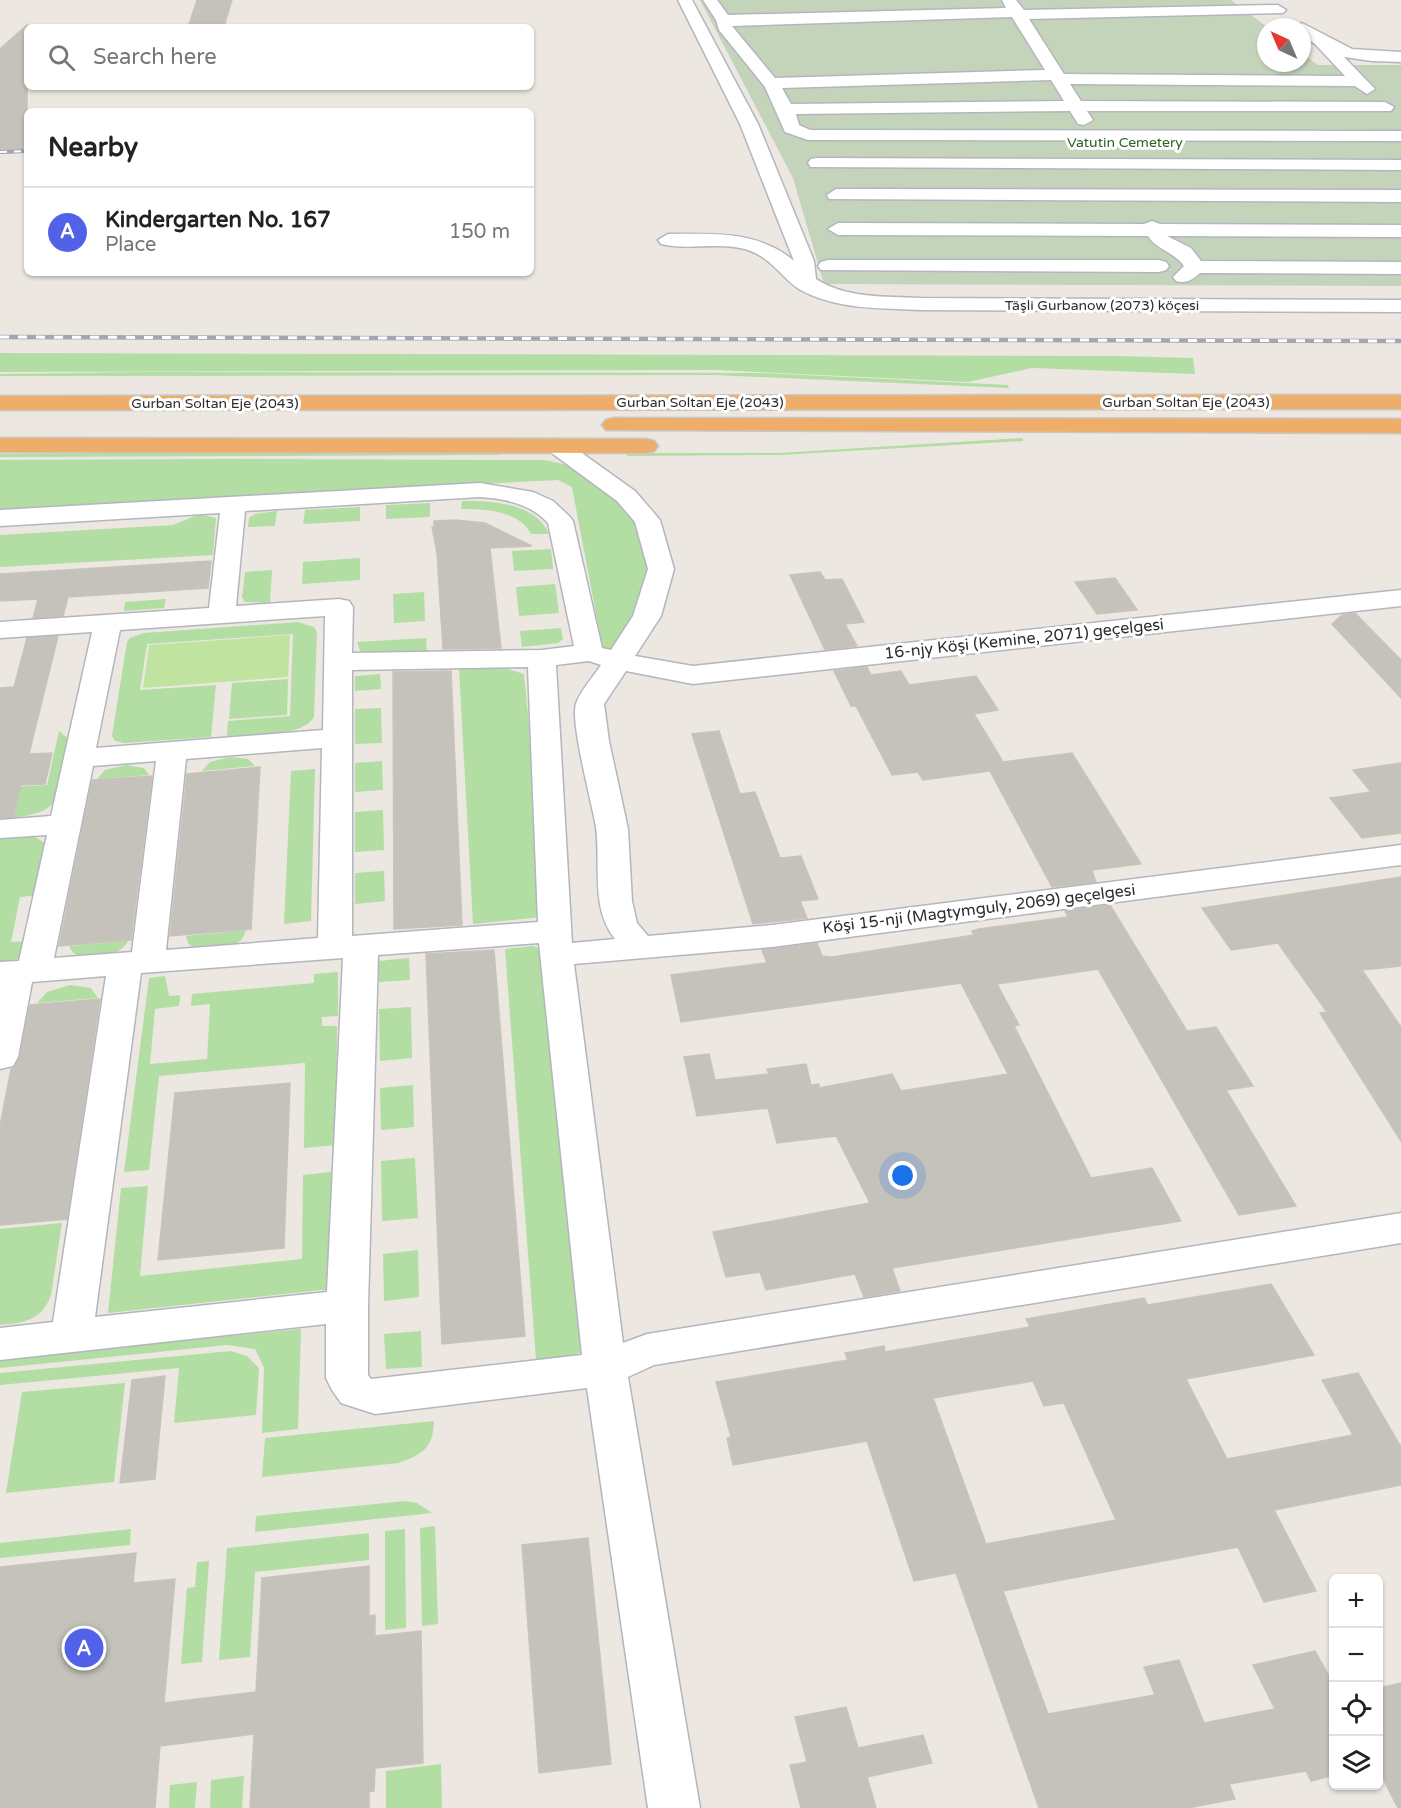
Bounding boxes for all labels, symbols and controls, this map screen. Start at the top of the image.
north arrow [1257,18,1311,72]
search box [24,24,534,90]
icon: search [45,41,78,74]
text: Search here [93,44,217,70]
text: Nearby [48,132,138,163]
park label: Vatutin Cemetery [1067,134,1183,151]
text: Kindergarten No. 167 [105,207,331,233]
text: A [60,220,75,244]
text: 150 m [449,220,510,244]
text: Place [105,233,156,257]
street label: Täşli Gurbanow (2073) köçesi [1005,297,1199,314]
street label: Gurban Soltan Eje (2043) [616,394,784,411]
street label: Gurban Soltan Eje (2043) [1102,394,1270,411]
street label: Gurban Soltan Eje (2043) [131,395,299,412]
street label: 16-njy Köşi (Kemine, 2071) geçelgesi [883,614,1165,664]
street label: Köşi 15-nji (Magtymguly, 2069) geçelgesi [822,880,1136,938]
your location [888,1161,917,1190]
map controls [1329,1574,1383,1790]
button: + [1329,1574,1383,1628]
pin: A [64,1626,104,1670]
button: − [1329,1628,1383,1682]
button: locate [1329,1682,1383,1736]
button: layers [1329,1736,1383,1790]

